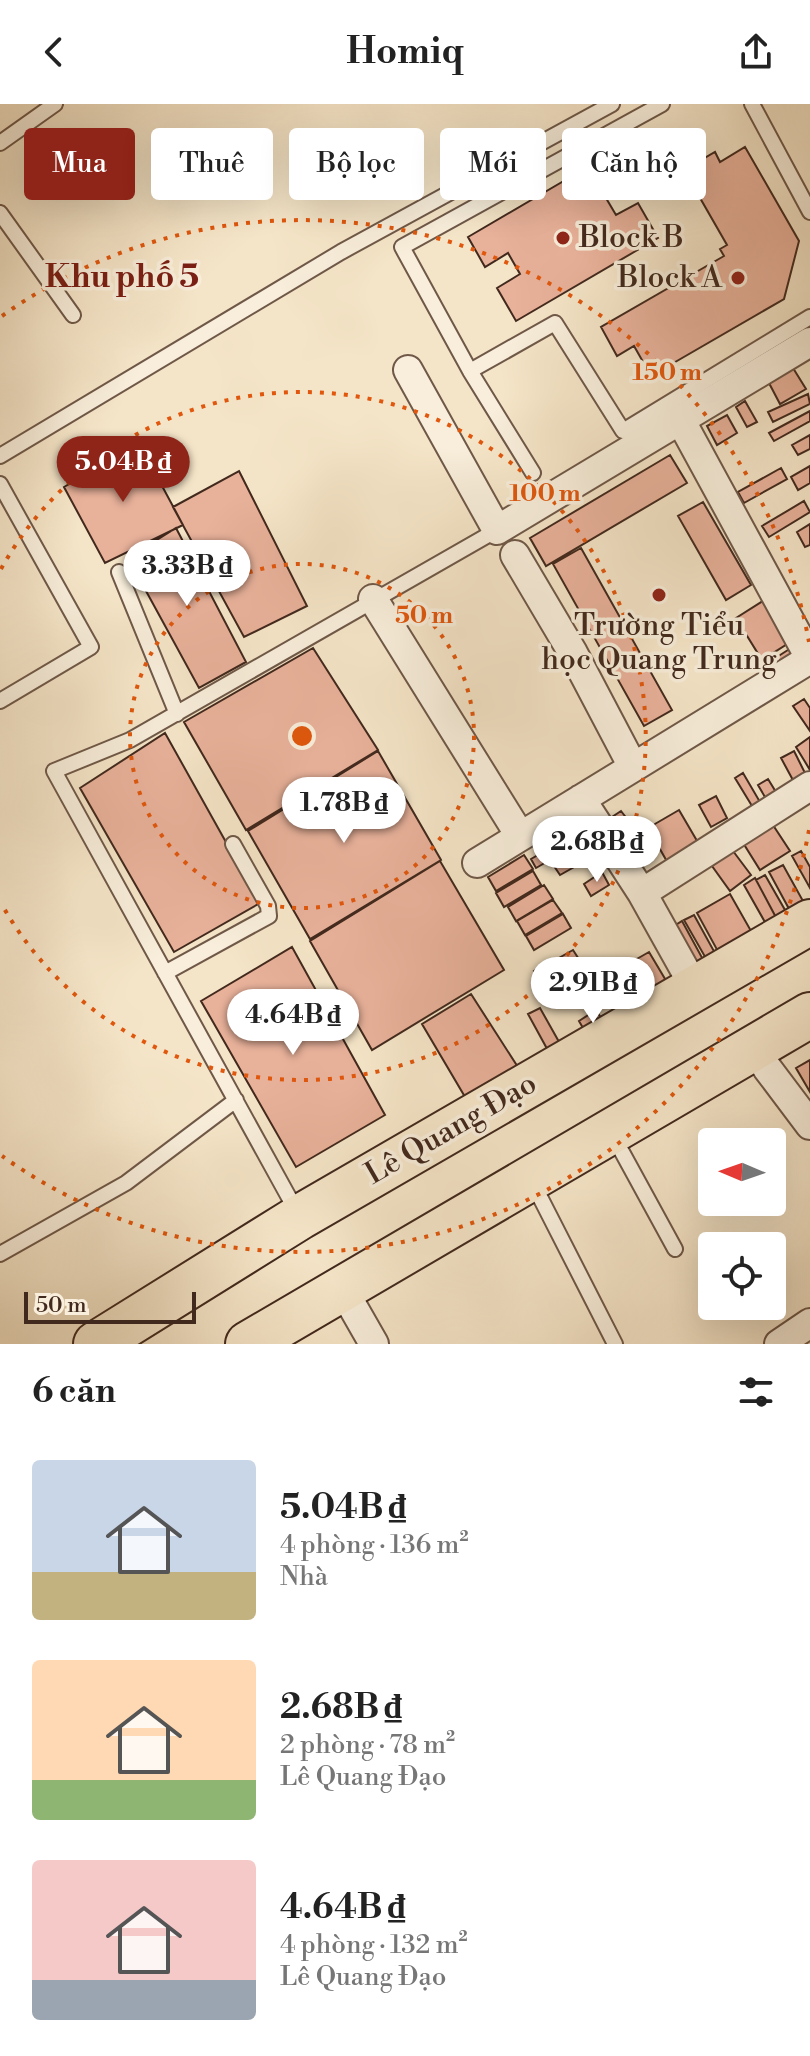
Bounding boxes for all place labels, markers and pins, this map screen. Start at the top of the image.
place label: Block B [578,219,684,257]
marker: Block B [554,229,572,247]
place label: Block A [617,259,723,297]
marker: Block A [729,269,747,287]
pin: 5.04B ₫ [49,436,197,504]
pin: 3.33B ₫ [113,540,261,608]
marker: Trường Tiểu học Quang Trung [650,586,668,604]
place label: Trường Tiểu học Quang Trung [541,607,777,679]
centre of rings [288,722,316,750]
pin: 1.78B ₫ [270,777,418,845]
pin: 2.68B ₫ [523,816,671,884]
pin: 2.91B ₫ [519,957,667,1025]
pin: 4.64B ₫ [219,989,367,1057]

